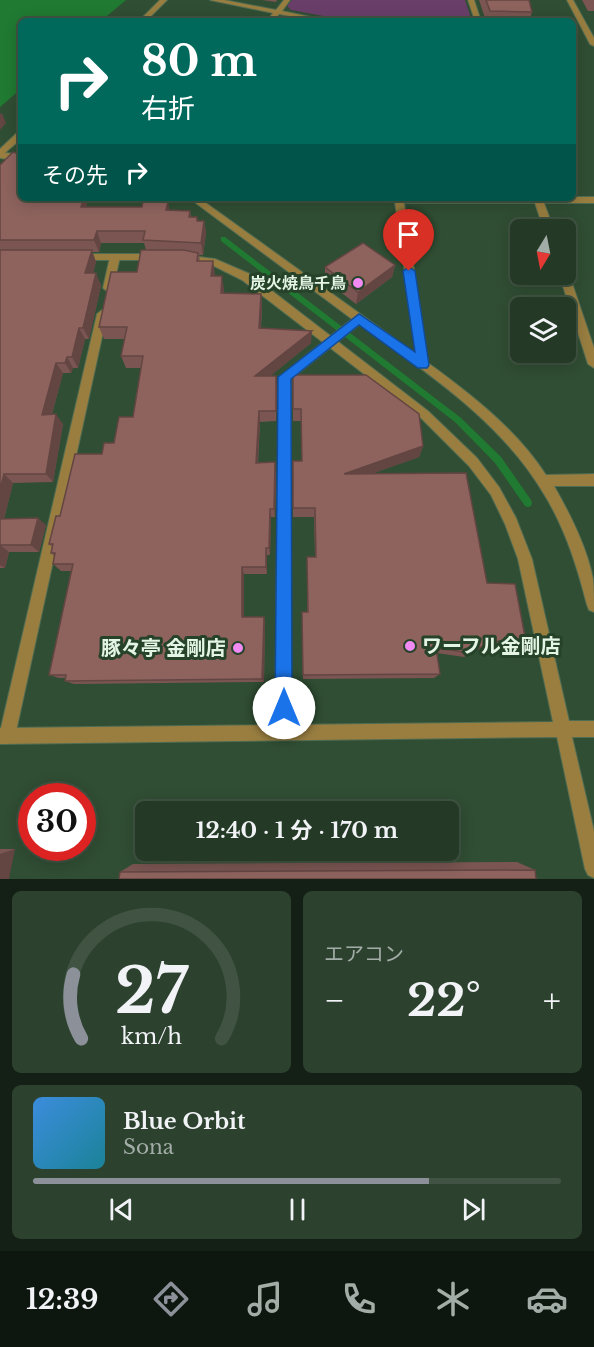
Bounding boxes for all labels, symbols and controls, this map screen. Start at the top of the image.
text: 80 m [141,35,257,87]
icon: right [42,42,120,120]
text: 右折 [141,92,195,125]
icon: right [120,156,153,189]
text: その先 [42,162,108,189]
pin [383,209,434,271]
icon: arrive [392,218,425,251]
north arrow [510,219,576,285]
map controls [510,219,576,363]
place label: 炭火焼鳥千鳥 [250,273,346,293]
marker: 炭火焼鳥千鳥 [351,276,365,290]
button: layers [510,297,576,363]
place label: ワーフル金剛店 [422,634,561,658]
place label: 豚々亭 金剛店 [101,636,226,660]
marker: ワーフル金剛店 [403,639,417,653]
marker: 豚々亭 金剛店 [231,641,245,655]
position arrow [252,676,316,740]
speed limit sign: 30 [18,783,96,861]
text: 12:40 · 1 分 · 170 m [196,817,398,844]
text: エアコン [324,942,404,966]
text: 27 [115,952,189,1030]
text: 22° [407,972,481,1028]
text: − [324,980,345,1021]
text: + [543,980,561,1021]
text: km/h [121,1023,182,1050]
text: Blue Orbit [123,1108,245,1135]
text: Sona [123,1135,174,1159]
icon: previous [105,1193,138,1226]
icon: pause [281,1193,314,1226]
icon: next [457,1193,490,1226]
icon: directions [150,1278,192,1320]
icon: music [244,1278,286,1320]
icon: phone [338,1278,380,1320]
icon: climate [432,1278,474,1320]
icon: car [526,1278,568,1320]
text: 12:39 [26,1283,98,1316]

